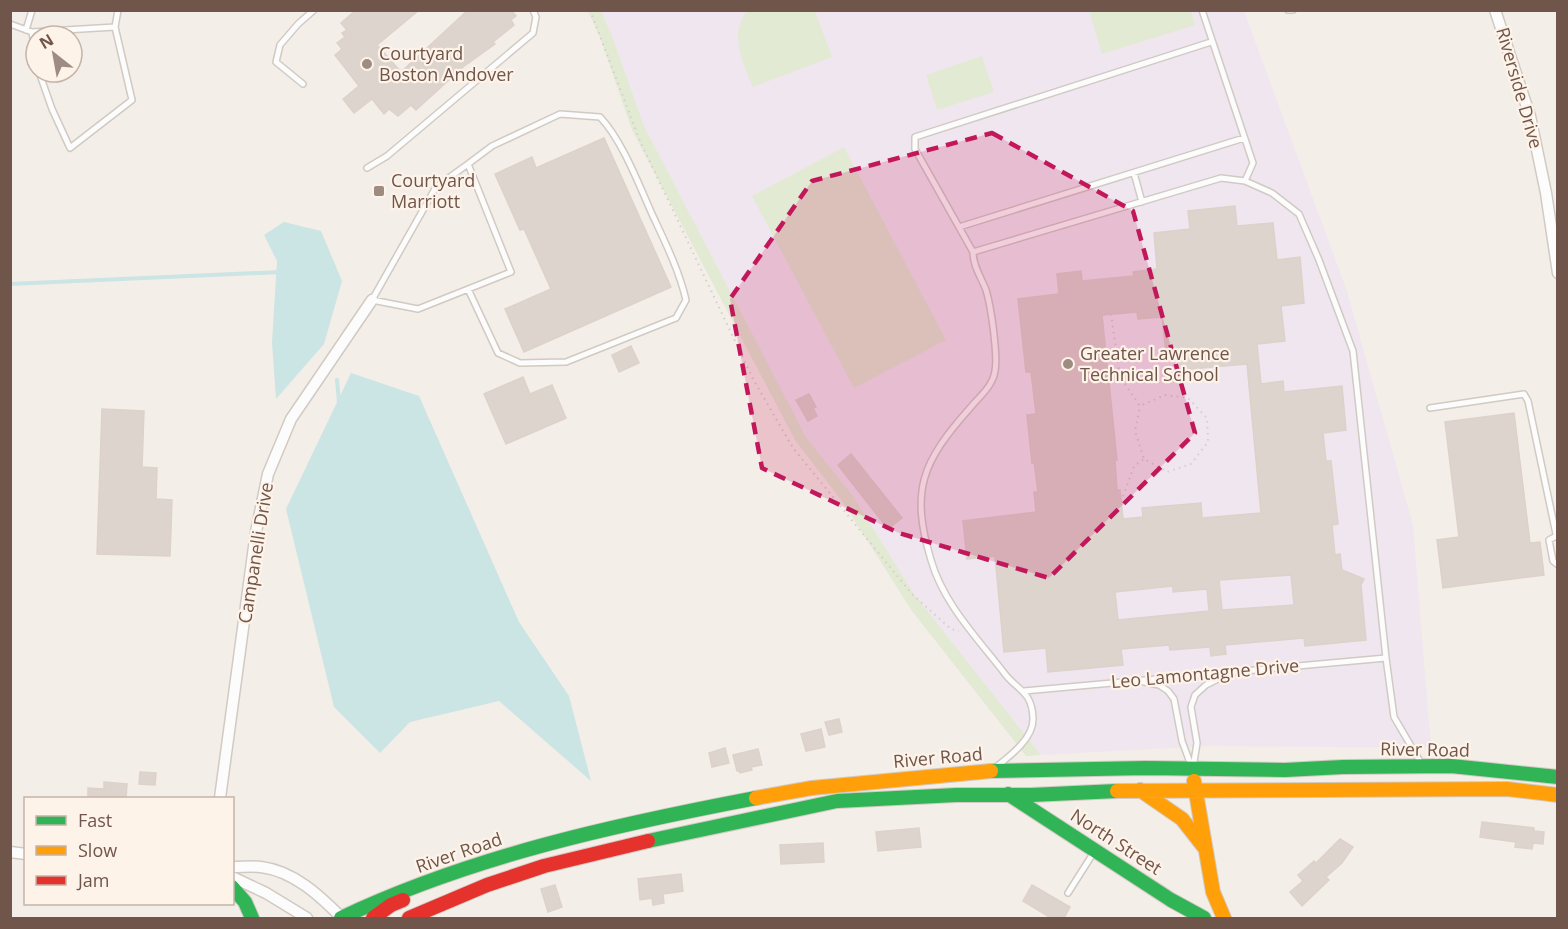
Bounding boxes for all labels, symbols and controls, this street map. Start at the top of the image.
north arrow [24,24,84,84]
street label: Riverside Drive [1491,24,1549,151]
text: N [35,28,58,54]
place label: Courtyard Boston Andover [379,41,514,86]
marker: Courtyard Boston Andover [360,57,374,71]
place label: Courtyard Marriott [391,168,475,213]
marker: Courtyard Marriott [372,184,386,198]
place label: Greater Lawrence Technical School [1080,341,1230,386]
marker: Greater Lawrence Technical School [1061,357,1075,371]
street label: Campanelli Drive [232,481,278,625]
street label: Leo Lamontagne Drive [1110,653,1300,693]
street label: River Road [1380,736,1470,762]
street label: River Road [892,741,984,773]
legend [24,797,234,905]
street label: North Street [1066,803,1167,880]
text: Fast [78,808,112,832]
street label: River Road [412,826,505,878]
text: Slow [78,838,117,862]
text: Jam [76,868,110,892]

